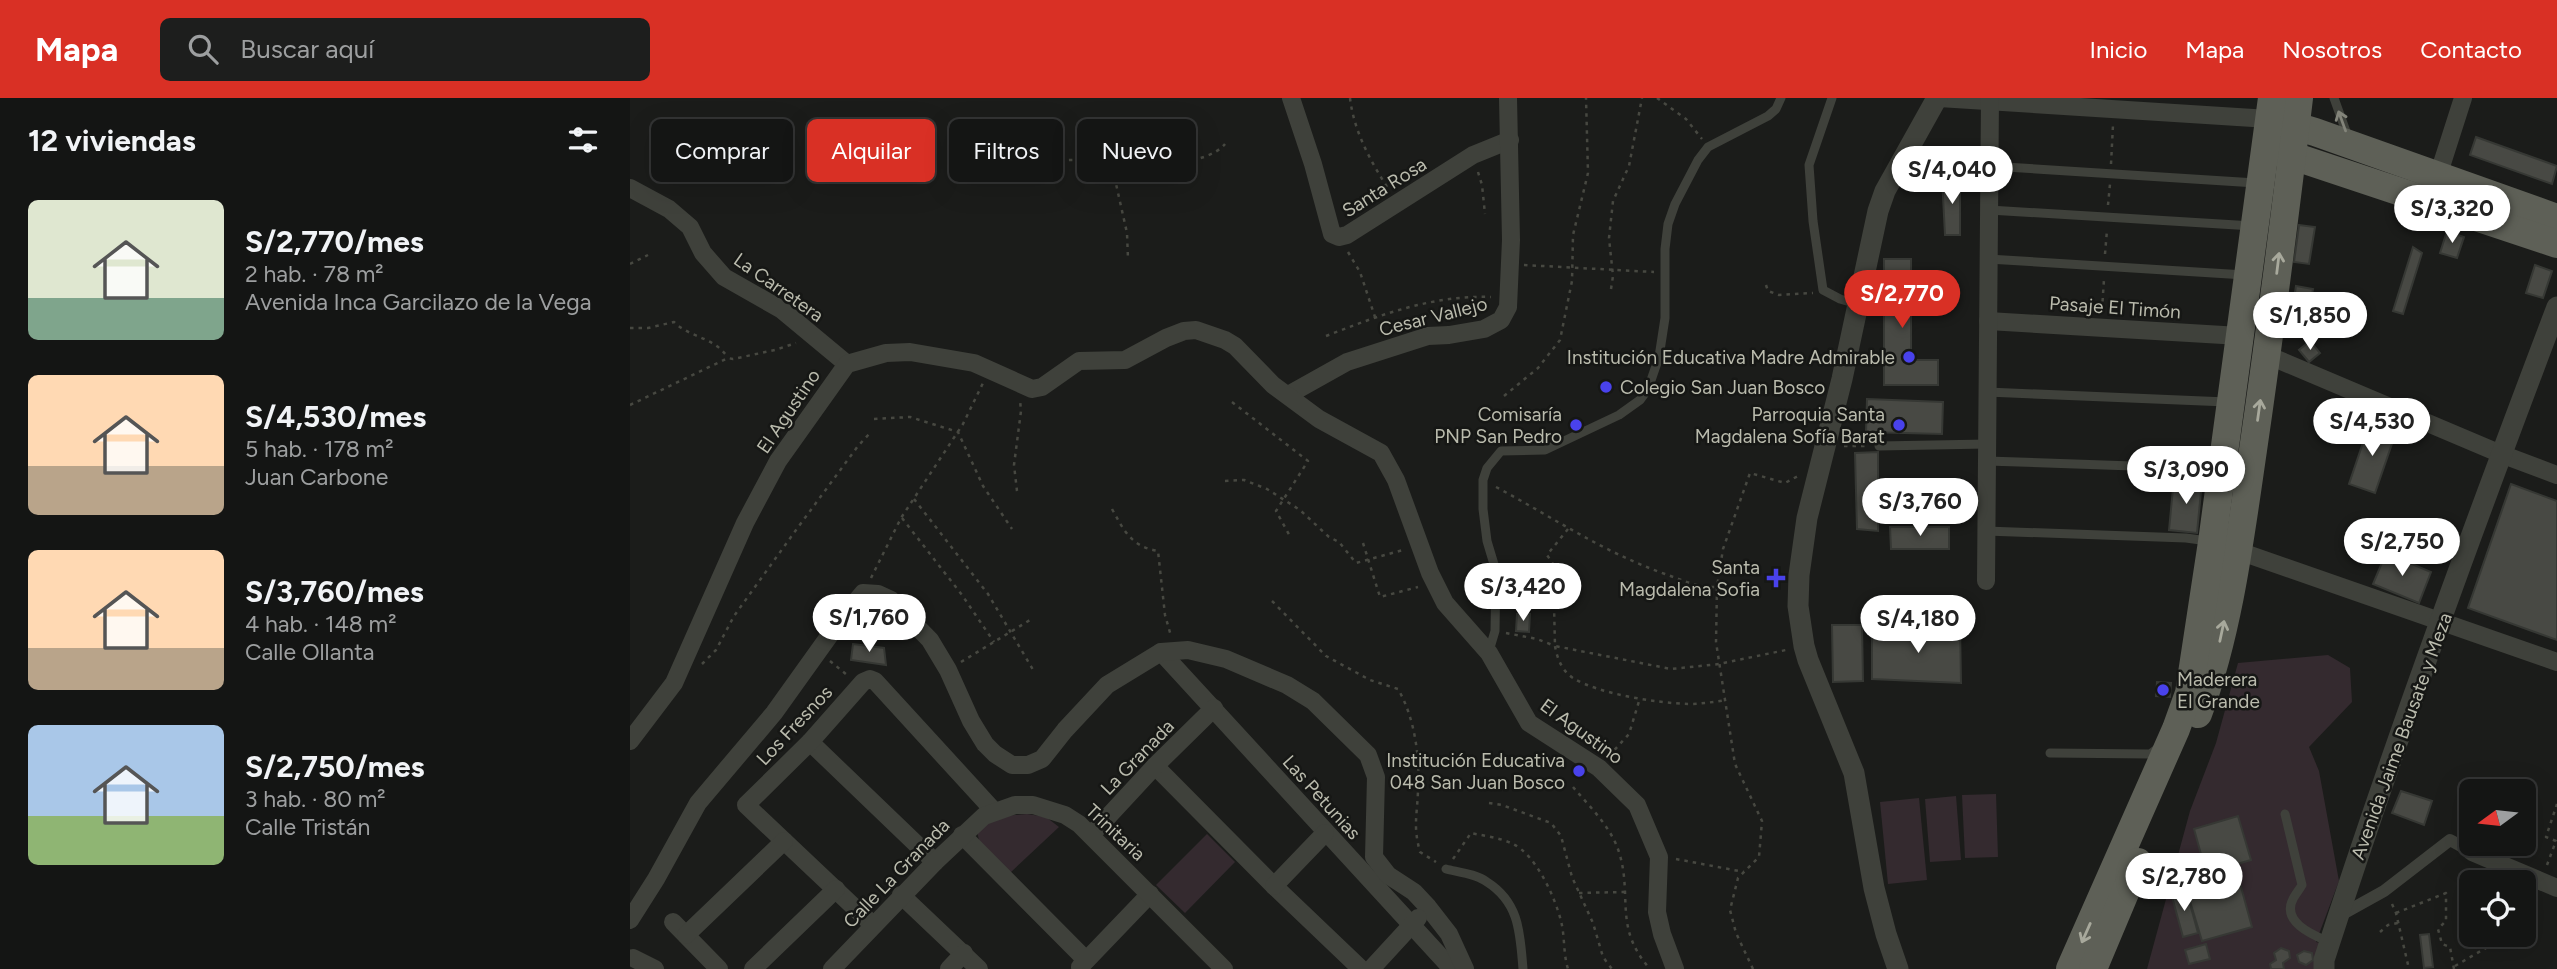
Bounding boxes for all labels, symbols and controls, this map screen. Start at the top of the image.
search box [160,18,650,81]
text: Mapa [35,30,118,69]
icon: search [184,30,222,68]
text: Buscar aquí [240,33,374,65]
text: Inicio [2089,35,2147,64]
text: Mapa [2185,35,2244,64]
text: Nosotros [2282,35,2382,64]
text: Contacto [2420,35,2522,64]
one-way arrow [2335,111,2348,133]
chip: Comprar [651,119,793,182]
chip: Alquilar [807,119,935,182]
chip: Filtros [949,119,1063,182]
chip: Nuevo [1077,119,1196,182]
icon: filters [564,121,602,159]
text: 12 viviendas [28,122,196,159]
pin: S/4,040 [1887,146,2017,206]
street label: Santa Rosa [1338,153,1431,222]
text: S/4,040 [1908,155,1996,183]
pin: S/3,320 [2387,186,2517,245]
text: S/3,320 [2410,194,2494,222]
text: S/2,770/mes [245,223,424,260]
icon: home [84,228,168,312]
street label: La Carretera [729,248,828,327]
one-way arrow [2272,252,2285,275]
text: 2 hab. · 78 m² [245,260,384,288]
pin: S/2,770 [1837,271,1967,330]
text: S/2,770 [1860,279,1944,307]
text: Avenida Inca Garcilazo de la Vega [245,288,591,316]
street label: Pasaje El Timón [2048,291,2182,324]
street label: Cesar Vallejo [1377,292,1490,341]
pin: S/1,850 [2245,292,2375,352]
text: S/1,850 [2269,301,2351,329]
place label: Institución Educativa Madre Admirable [1567,346,1895,369]
marker: Institución Educativa Madre Admirable [1901,349,1917,365]
street label: El Agustino [752,365,825,458]
place label: Colegio San Juan Bosco [1620,376,1825,399]
marker: Colegio San Juan Bosco [1598,379,1614,395]
text: S/4,530/mes [245,398,426,435]
pin: S/4,530 [2307,398,2437,458]
one-way arrow [2252,400,2265,422]
icon: home [84,403,168,487]
place label: Comisaría PNP San Pedro [1434,403,1562,448]
place label: Parroquia Santa Magdalena Sofía Barat [1695,403,1885,448]
text: S/4,530 [2329,407,2415,435]
marker: Comisaría PNP San Pedro [1568,417,1584,433]
marker: Parroquia Santa Magdalena Sofía Barat [1891,417,1907,433]
text: 5 hab. · 178 m² [245,435,393,463]
pin: S/3,090 [2121,446,2251,506]
text: S/3,090 [2143,455,2229,483]
text: Juan Carbone [245,463,388,491]
pin: S/3,760 [1855,478,1985,538]
text: S/3,760 [1878,487,1962,515]
pin: S/2,750 [2337,518,2467,578]
text: S/2,750 [2360,527,2444,555]
place label: Santa Magdalena Sofia [1619,556,1760,601]
pin: S/3,420 [1458,564,1588,623]
marker: Santa Magdalena Sofia [1766,568,1786,588]
text: S/3,420 [1480,572,1566,600]
text: S/3,760/mes [245,573,424,610]
icon: home [84,578,168,662]
pin: S/1,760 [804,594,934,654]
pin: S/4,180 [1853,596,1983,655]
text: S/1,760 [829,603,909,631]
text: S/4,180 [1876,604,1960,632]
text: 4 hab. · 148 m² [245,610,396,638]
street label: Avenida Jaime Bausate y Meza [2346,610,2457,863]
one-way arrow [2215,620,2229,643]
text: Calle Ollanta [245,638,375,666]
place label: Maderera El Grande [2177,668,2260,713]
street label: Los Fresnos [752,681,837,770]
marker: Maderera El Grande [2155,682,2171,698]
street label: El Agustino [1536,694,1628,769]
street label: La Granada [1096,715,1179,800]
text: S/2,750/mes [245,748,425,785]
place label: Institución Educativa 048 San Juan Bosco [1386,749,1565,794]
street label: Las Petunias [1278,750,1366,844]
icon: home [84,753,168,837]
marker: Institución Educativa 048 San Juan Bosco [1571,763,1587,779]
north arrow [2459,779,2536,856]
map controls [2459,779,2536,947]
text: 3 hab. · 80 m² [245,785,386,813]
street label: Trinitaria [1081,799,1150,866]
text: Calle Tristán [245,813,370,841]
street label: Calle La Granada [839,814,954,933]
pin: S/2,780 [2119,854,2249,913]
text: S/2,780 [2142,862,2226,890]
button: locate [2459,870,2536,947]
one-way arrow [2079,921,2092,943]

